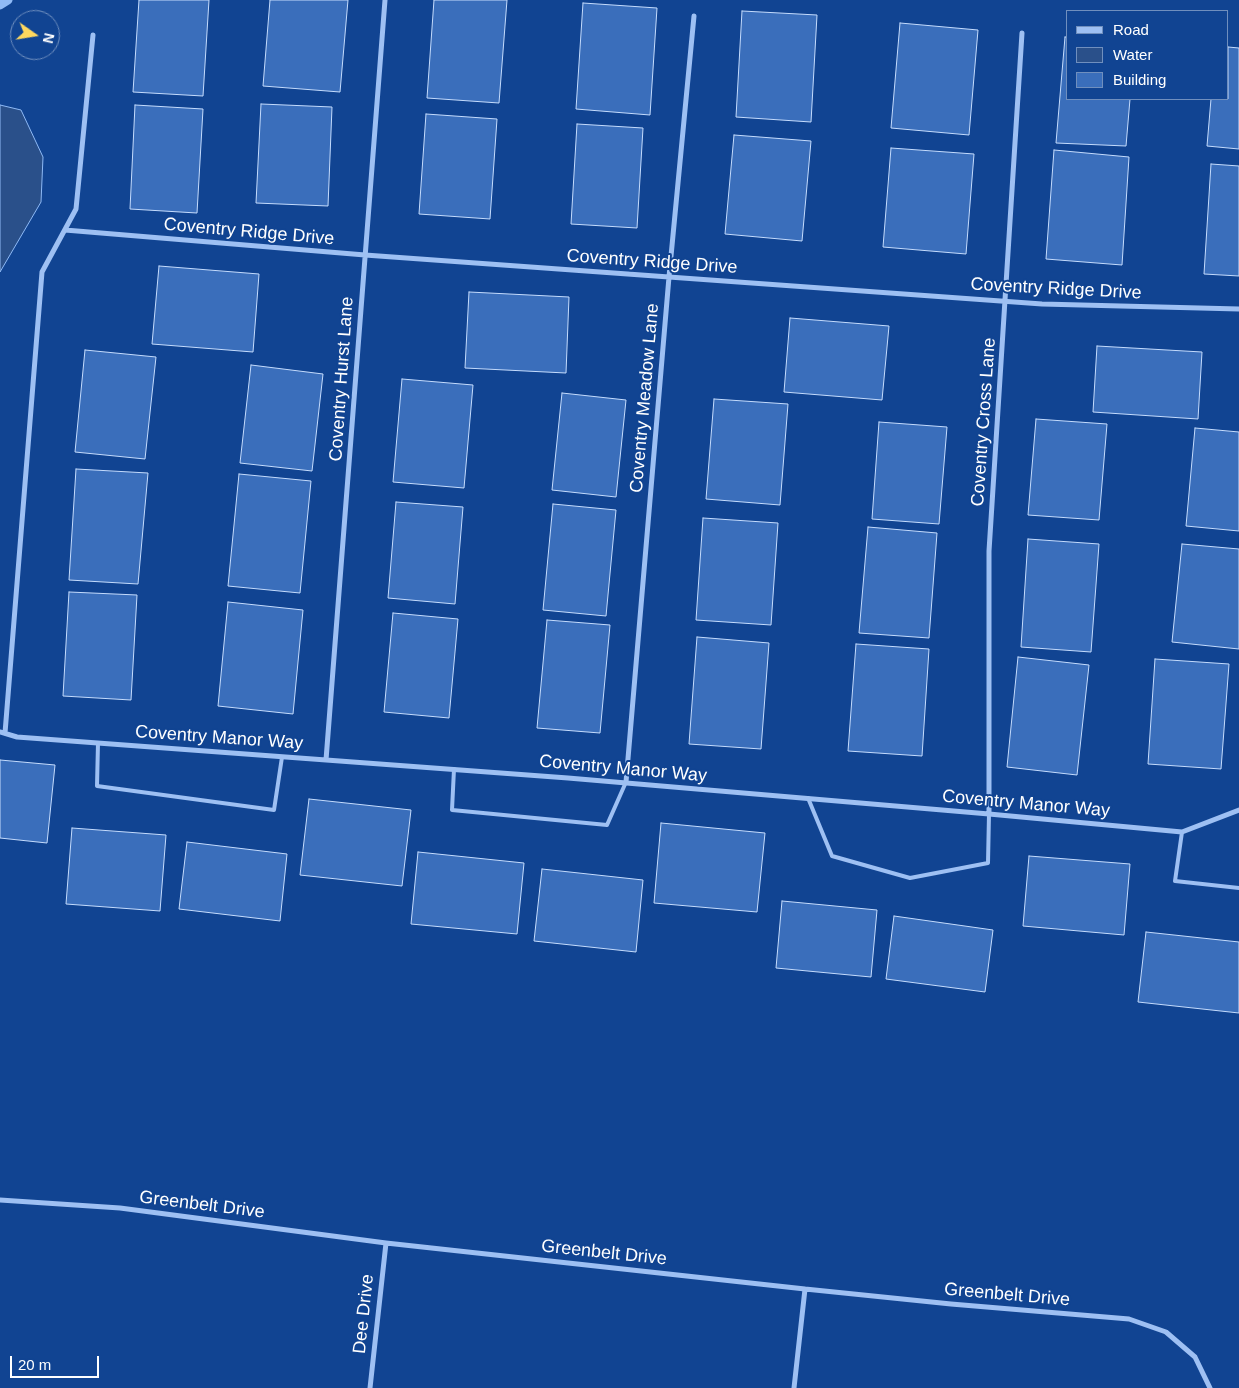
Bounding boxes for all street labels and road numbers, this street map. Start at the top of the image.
street label: Coventry Ridge Drive [163,214,335,250]
street label: Coventry Ridge Drive [566,245,738,279]
street label: Coventry Ridge Drive [970,274,1142,304]
street label: Coventry Hurst Lane [325,296,359,462]
street label: Coventry Meadow Lane [626,302,664,494]
street label: Coventry Cross Lane [967,337,1001,507]
street label: Coventry Manor Way [134,721,304,755]
street label: Coventry Manor Way [538,751,708,787]
street label: Coventry Manor Way [941,786,1111,822]
street label: Greenbelt Drive [138,1187,266,1223]
street label: Greenbelt Drive [540,1236,668,1270]
street label: Dee Drive [349,1273,379,1355]
street label: Greenbelt Drive [943,1279,1071,1311]

